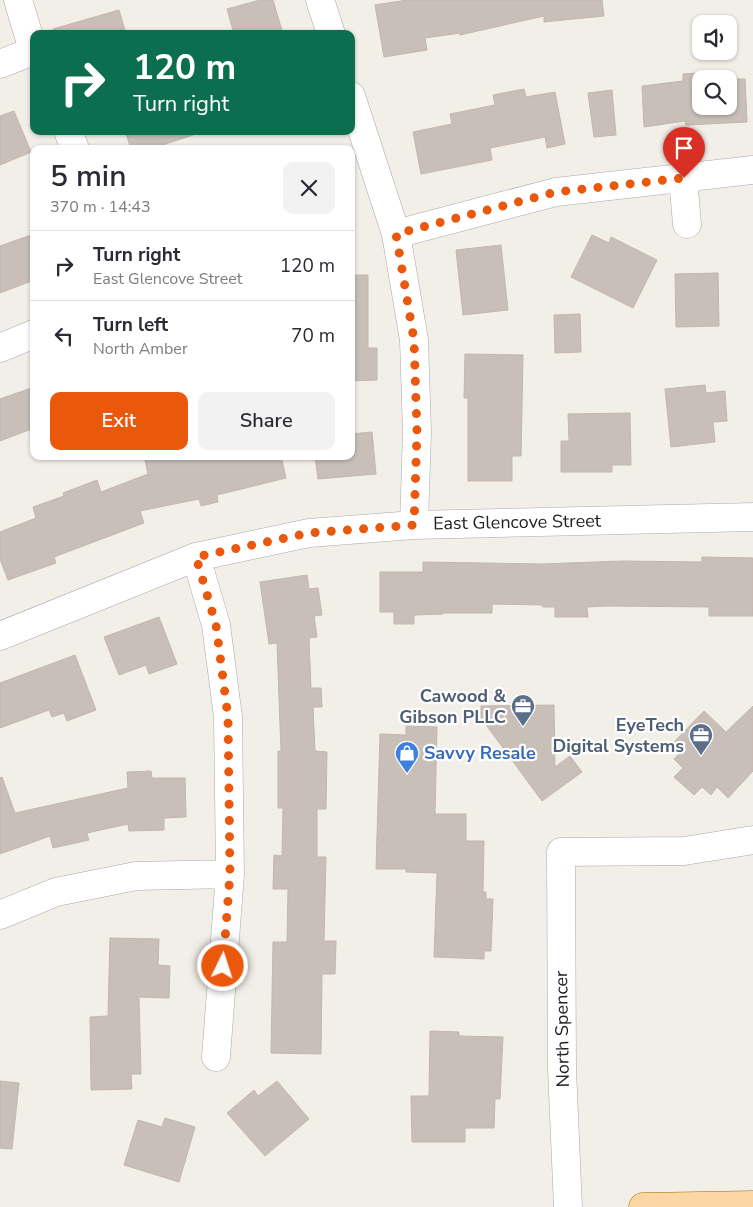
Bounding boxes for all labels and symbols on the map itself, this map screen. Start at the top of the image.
pin [663,127,705,178]
street label: East Glencove Street [433,509,602,535]
place label: Cawood & Gibson PLLC [399,684,507,729]
office icon: Cawood & Gibson PLLC [510,693,536,727]
place label: EyeTech Digital Systems [553,713,684,758]
office icon: EyeTech Digital Systems [688,722,714,756]
shop icon: Savvy Resale [394,740,420,774]
place label: Savvy Resale [424,741,536,765]
position arrow [196,939,248,991]
street label: North Spencer [549,970,575,1088]

